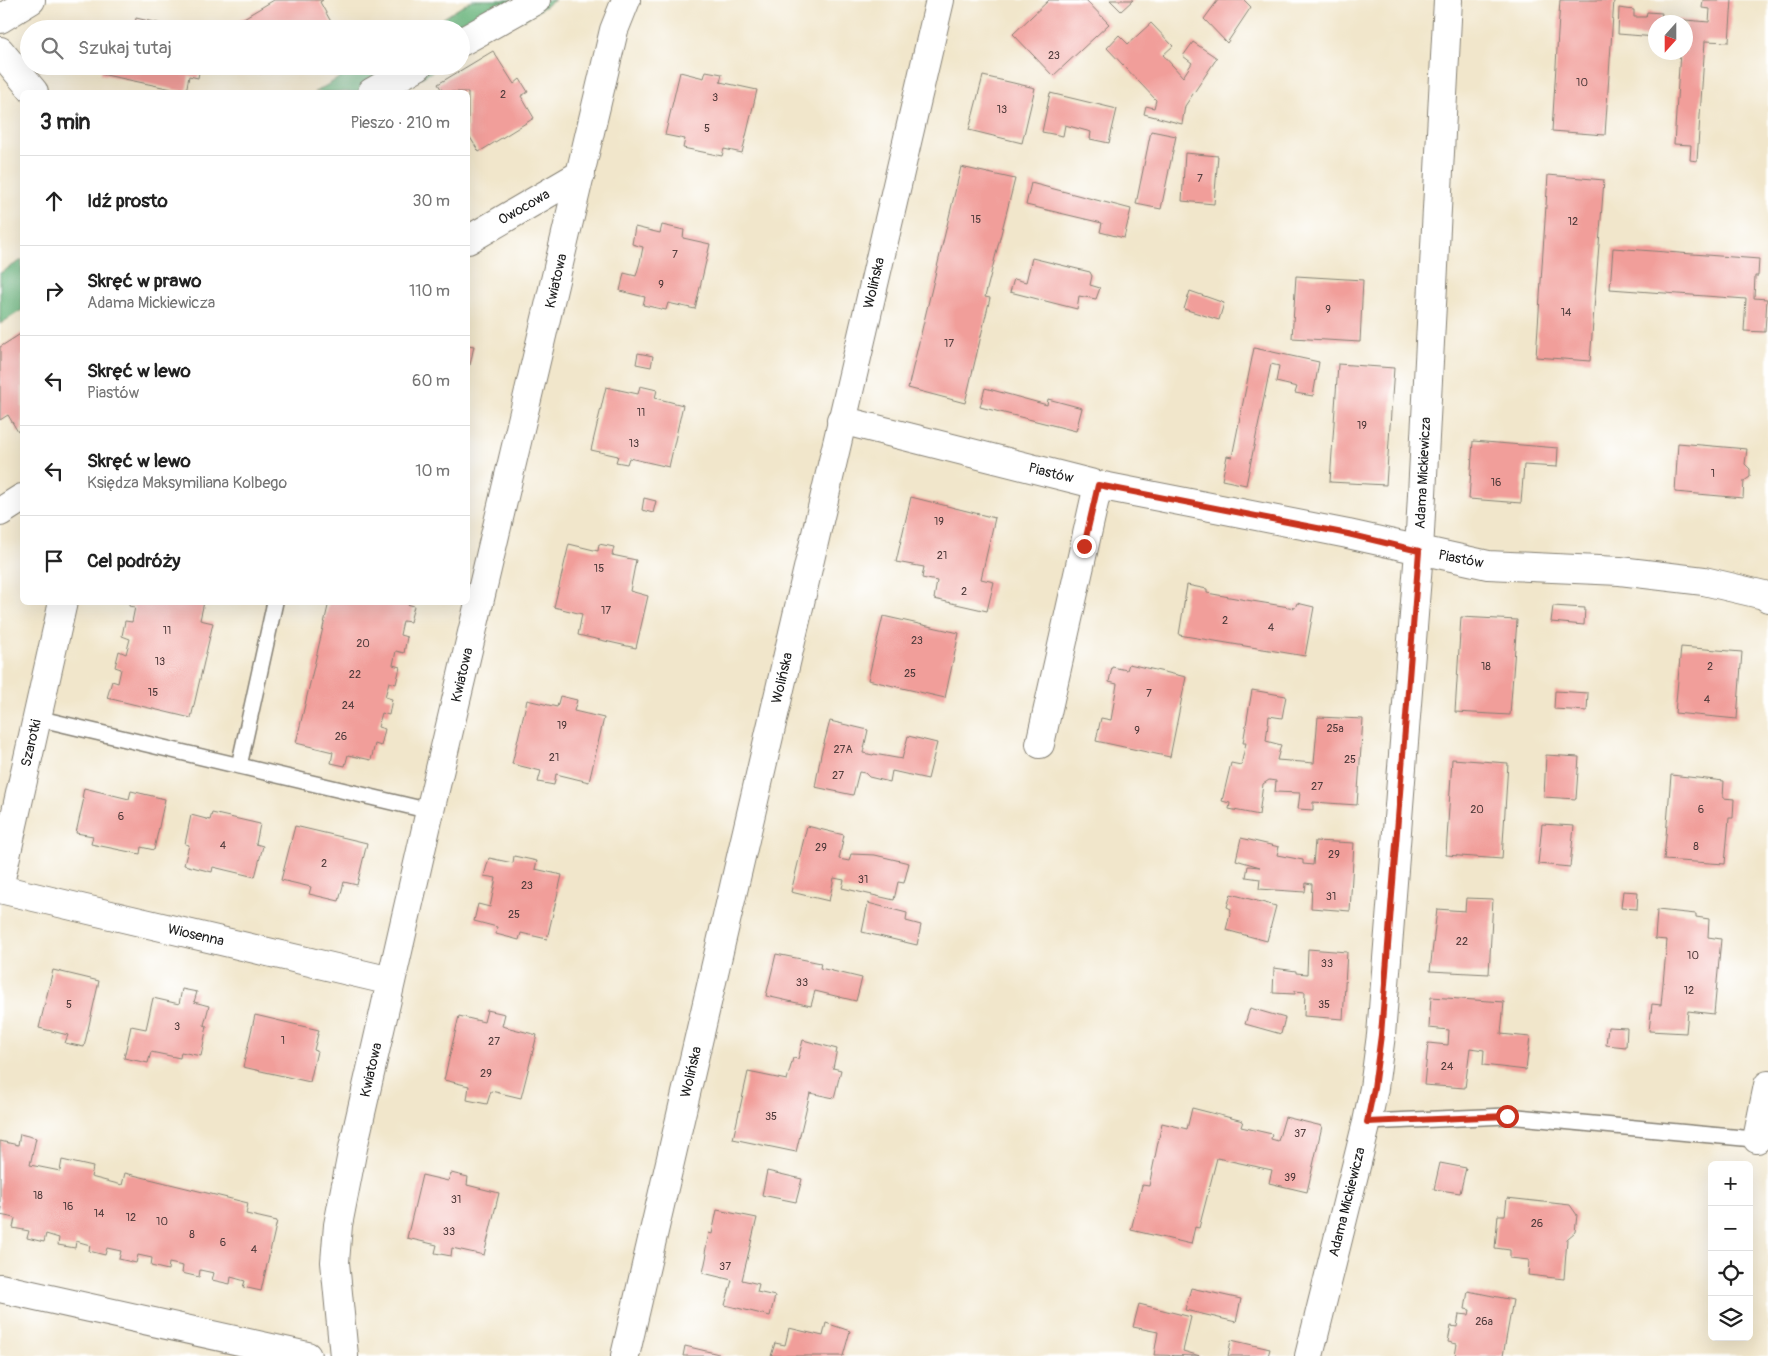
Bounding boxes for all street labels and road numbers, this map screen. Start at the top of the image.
street label: Owocowa [495,186,553,228]
street label: Kwiatowa [541,252,571,310]
street label: Wolińska [860,256,888,310]
street label: Adama Mickiewicza [1412,417,1434,529]
street label: Piastów [1027,459,1076,487]
street label: Piastów [1437,546,1486,572]
street label: Kwiatowa [447,646,477,704]
street label: Wolińska [768,651,796,705]
street label: Szarotki [17,717,45,768]
street label: Wiosenna [166,920,226,950]
street label: Kwiatowa [356,1041,386,1099]
street label: Wolińska [677,1045,705,1099]
street label: Adama Mickiewicza [1325,1146,1369,1258]

